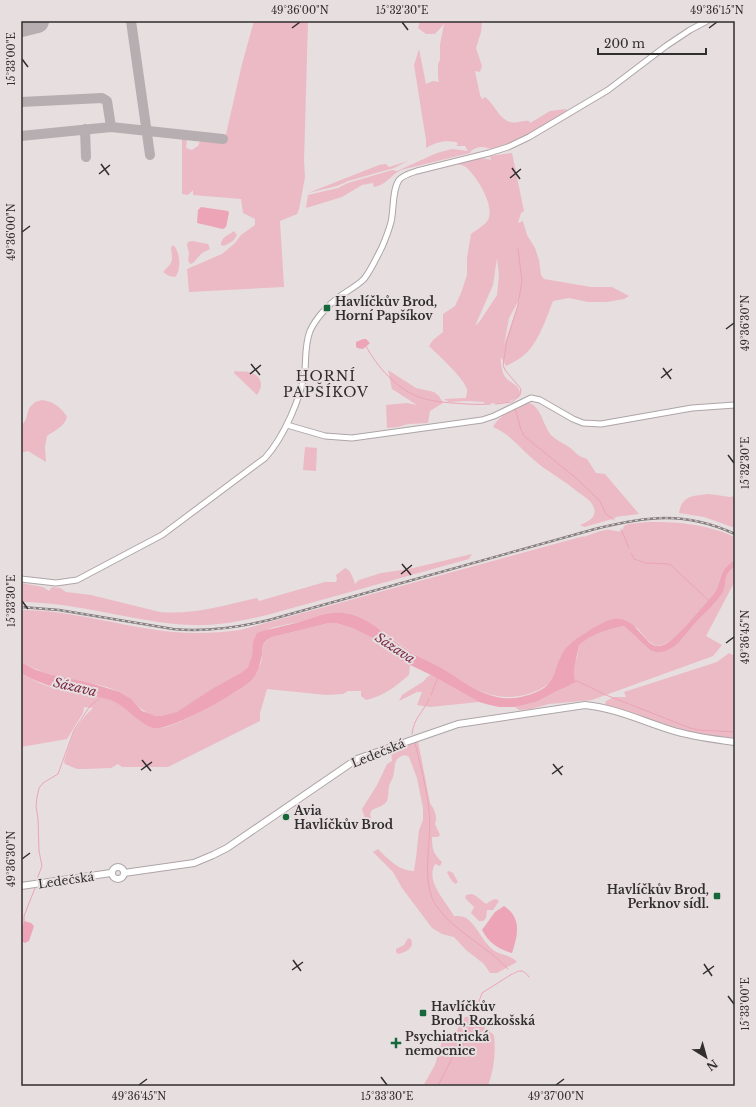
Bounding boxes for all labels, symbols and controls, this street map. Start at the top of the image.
text: 49°36'00"N [271,4,329,17]
text: 15°32'30"E [376,4,428,17]
text: 49°36'15"N [690,4,744,17]
scale bar [598,30,706,56]
text: 15°33'00"E [5,32,18,86]
text: 200 m [604,36,645,51]
text: 49°36'00"N [5,203,18,261]
place label: Havlíčkův Brod, Horní Papšíkov [335,294,437,323]
text: 49°36'30"N [739,295,752,351]
marker: Havlíčkův Brod, Horní Papšíkov [322,303,332,313]
district label: HORNÍ PAPŠÍKOV [283,367,369,401]
text: 15°32'30"E [739,437,752,489]
text: 15°33'30"E [5,575,18,627]
text: 49°36'45"N [739,610,752,664]
water label: Sázava [372,629,418,667]
water label: Sázava [52,674,98,700]
street label: Ledečská [349,735,407,771]
place label: Avia Havlíčkův Brod [293,803,394,832]
marker: Avia Havlíčkův Brod [281,812,291,822]
text: 49°36'30"N [5,831,18,887]
street label: Ledečská [37,869,95,891]
place label: Havlíčkův Brod, Perknov sídl. [607,882,709,911]
marker: Havlíčkův Brod, Perknov sídl. [712,891,722,901]
text: 15°33'00"E [739,977,752,1031]
place label: Havlíčkův Brod, Rozkošská [431,999,535,1028]
marker: Havlíčkův Brod, Rozkošská [418,1008,428,1018]
place label: Psychiatrická nemocnice [405,1029,490,1058]
marker: Psychiatrická nemocnice [390,1037,402,1049]
north arrow [686,1037,726,1077]
text: N [703,1056,720,1074]
text: 49°36'45"N [112,1090,166,1103]
text: 15°33'30"E [361,1090,413,1103]
text: 49°37'00"N [528,1090,584,1103]

